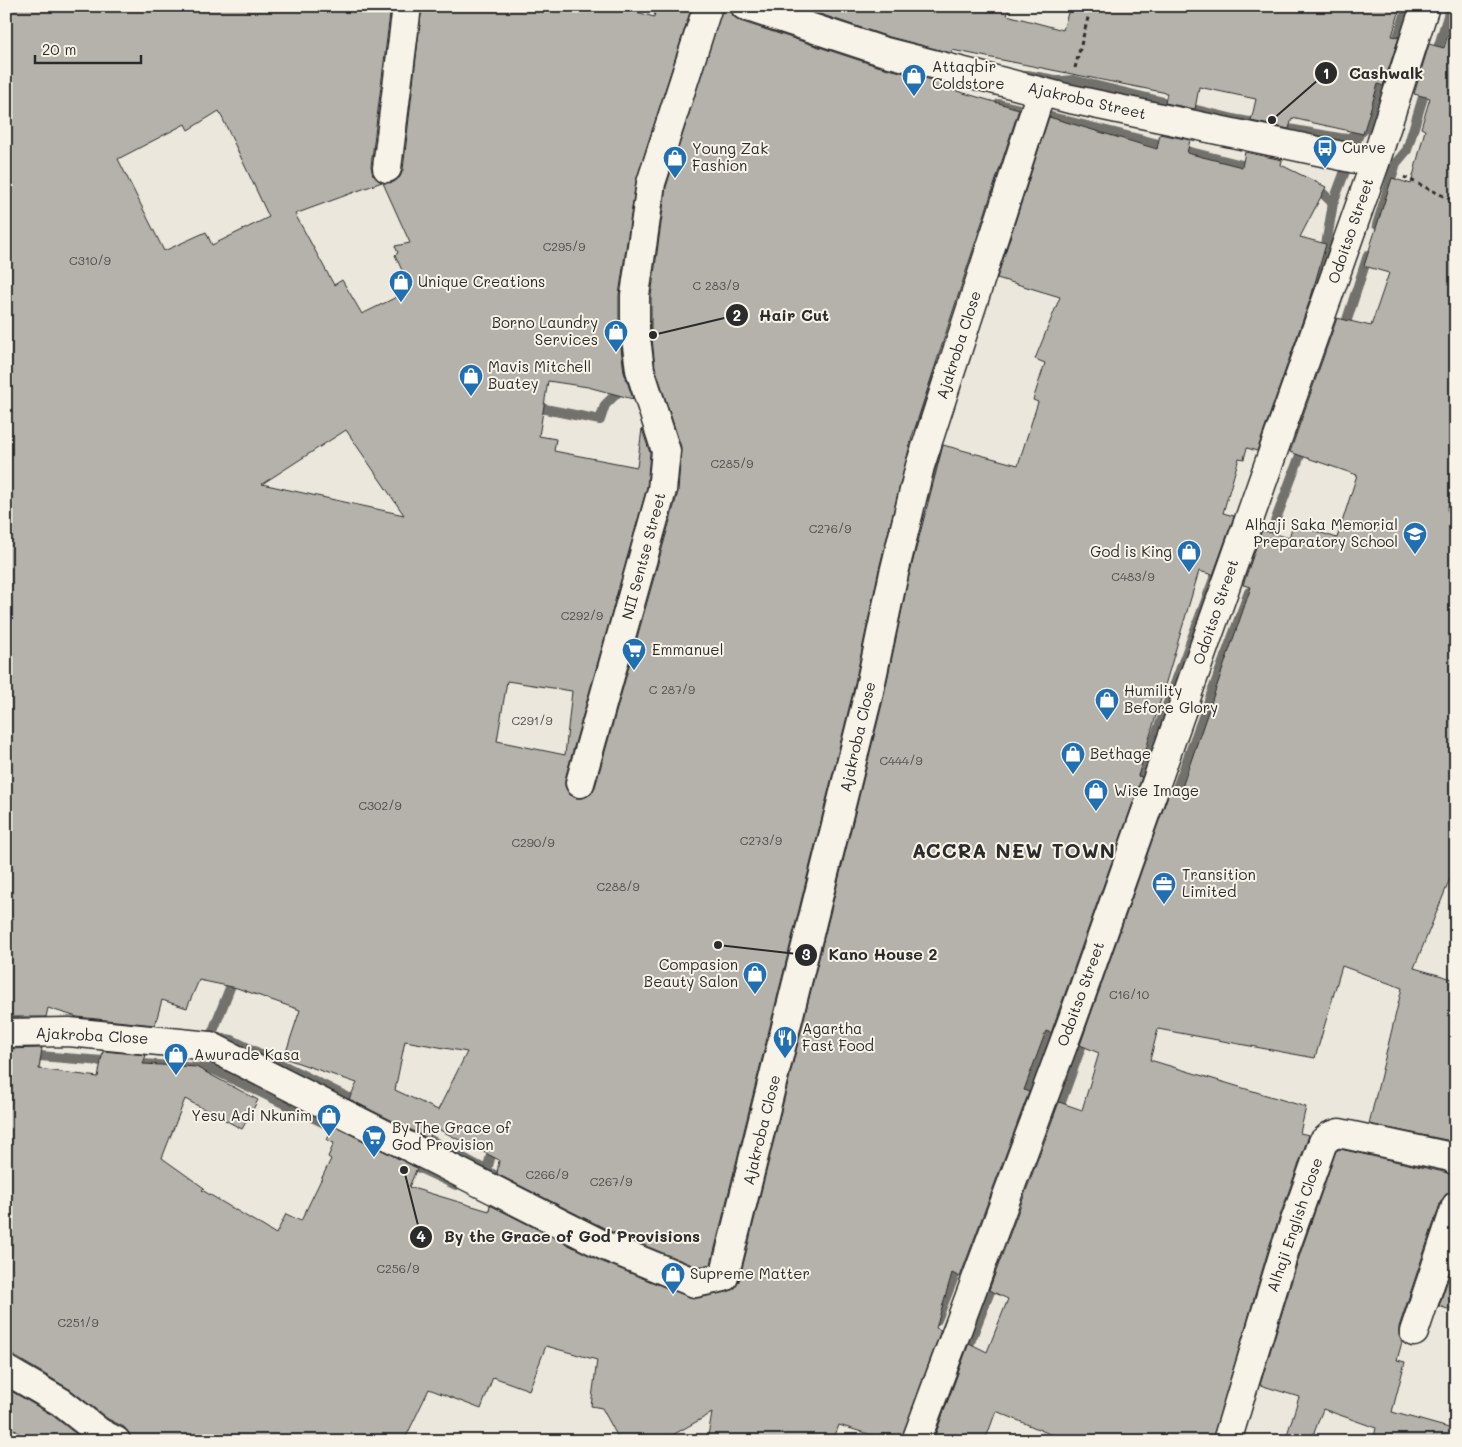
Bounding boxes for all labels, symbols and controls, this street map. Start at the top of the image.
scale bar [35,32,141,64]
text: 20 m [42,39,76,59]
place label: Attaqbir Coldstore [932,56,1004,93]
callout: Cashwalk [1314,58,1433,89]
text: Cashwalk [1349,62,1423,83]
shop icon: Attaqbir Coldstore [901,63,927,97]
text: 1 [1323,63,1329,83]
street label: Ajakroba Street [1026,77,1148,123]
bus stop icon: Curve [1312,135,1338,169]
place label: Curve [1342,137,1386,157]
place label: Young Zak Fashion [692,138,768,175]
shop icon: Young Zak Fashion [662,145,688,179]
street label: Odoitso Street [1323,175,1377,286]
house number: C295/9 [543,238,585,254]
house number: C310/9 [69,252,111,268]
shop icon: Unique Creations [388,269,414,303]
place label: Unique Creations [418,271,545,291]
house number: C 283/9 [693,277,739,293]
street label: Ajakroba Close [931,288,985,401]
callout: Hair Cut [724,300,840,331]
text: Hair Cut [759,304,829,325]
text: 2 [733,305,741,325]
place label: Borno Laundry Services [492,312,598,349]
shop icon: Borno Laundry Services [603,319,629,353]
place label: Mavis Mitchell Buatey [488,356,591,393]
shop icon: Mavis Mitchell Buatey [458,363,484,397]
house number: C285/9 [711,455,753,471]
street label: NII Sentse Street [616,490,670,621]
place label: Alhaji Saka Memorial Preparatory School [1244,514,1398,551]
house number: C276/9 [809,520,851,536]
school or university icon: Alhaji Saka Memorial Preparatory School [1402,521,1428,555]
shop icon: God is King [1176,539,1202,573]
place label: God is King [1090,541,1172,561]
street label: Odoitso Street [1188,556,1242,667]
house number: C483/9 [1111,568,1155,584]
house number: C292/9 [561,607,603,623]
supermarket icon: Emmanuel [621,637,647,671]
place label: Emmanuel [652,639,723,659]
street label: Ajakroba Close [835,680,879,794]
place label: Humility Before Glory [1124,680,1218,717]
house number: C 287/9 [649,681,695,697]
shop icon: Humility Before Glory [1094,687,1120,721]
house number: C291/9 [511,712,553,728]
shop icon: Bethage [1060,741,1086,775]
place label: Bethage [1090,743,1151,763]
house number: C444/9 [879,752,923,768]
shop icon: Wise Image [1083,778,1109,812]
place label: Wise Image [1114,780,1199,800]
house number: C302/9 [358,797,402,813]
house number: C273/9 [740,832,782,848]
house number: C290/9 [511,834,555,850]
district label: ACCRA NEW TOWN [912,837,1116,863]
place label: Transition Limited [1182,864,1256,901]
office icon: Transition Limited [1151,871,1177,905]
house number: C288/9 [596,878,640,894]
street label: Odoitso Street [1052,938,1108,1049]
callout: Kano House 2 [794,939,948,970]
text: Kano House 2 [828,943,938,964]
text: 3 [801,944,811,964]
place label: Compasion Beauty Salon [644,954,738,991]
shop icon: Compasion Beauty Salon [742,961,768,995]
house number: C16/10 [1109,986,1150,1002]
place label: Agartha Fast Food [802,1018,874,1055]
street label: Ajakroba Close [35,1022,149,1048]
restaurant icon: Agartha Fast Food [772,1025,798,1059]
shop icon: Awurade Kasa [163,1042,189,1076]
place label: Awurade Kasa [194,1044,300,1064]
street label: Ajakroba Close [738,1073,784,1187]
shop icon: Yesu Adi Nkunim [316,1103,342,1137]
place label: Yesu Adi Nkunim [191,1105,312,1125]
place label: By The Grace of God Provision [392,1117,512,1154]
supermarket icon: By The Grace of God Provision [361,1124,387,1158]
street label: Alhaji English Close [1262,1155,1326,1295]
house number: C266/9 [525,1166,569,1182]
house number: C267/9 [590,1173,632,1189]
callout: By the Grace of God Provisions [409,1221,710,1252]
text: By the Grace of God Provisions [444,1225,700,1246]
text: 4 [416,1226,426,1246]
house number: C256/9 [377,1260,419,1276]
shop icon: Supreme Matter [660,1261,686,1295]
place label: Supreme Matter [690,1263,810,1283]
house number: C251/9 [57,1314,99,1330]

